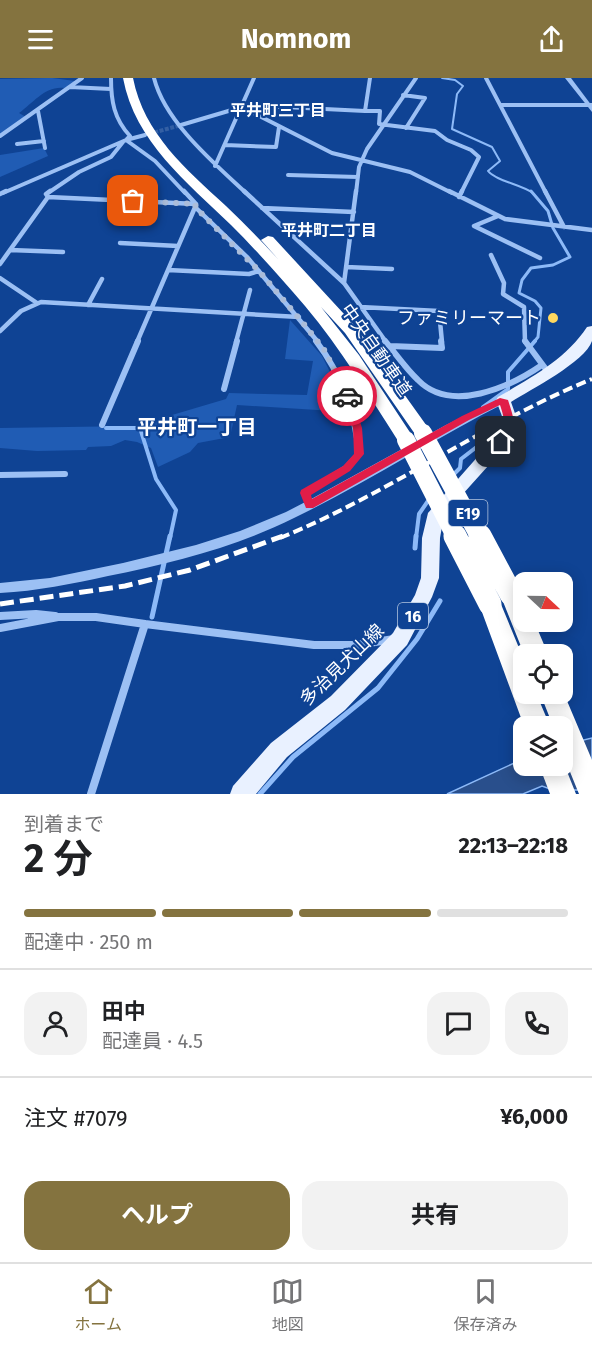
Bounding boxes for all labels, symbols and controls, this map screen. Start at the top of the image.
icon: menu [24,23,57,56]
text: Nomnom [241,23,351,55]
icon: share [535,23,568,56]
district label: 平井町三丁目 [230,101,326,120]
pin [107,175,158,226]
icon: bag [116,184,149,217]
district label: 平井町二丁目 [281,221,377,240]
street label: 中央自動車道 [336,299,416,401]
place label: ファミリーマート [397,307,541,329]
marker: ファミリーマート [546,311,560,325]
courier [317,366,377,426]
icon: car [331,380,364,413]
district label: 平井町一丁目 [137,415,257,439]
pin [475,416,526,467]
icon: home [484,425,517,458]
road number: E19 [448,500,488,526]
north arrow [513,572,573,632]
map controls [513,572,573,776]
road number: 16 [398,603,428,629]
street label: 多治見犬山線 [296,620,388,710]
button: locate [513,644,573,704]
button: layers [513,716,573,776]
text: 到着まで [24,812,104,836]
text: 22:13–22:18 [458,832,568,859]
text: 2 分 [24,836,92,882]
text: 配達中 · 250 m [24,930,153,954]
button: person [24,992,87,1055]
button: chat [427,992,490,1055]
button: phone [505,992,568,1055]
text: 田中 [102,998,146,1025]
text: 配達員 · 4.5 [102,1029,203,1053]
text: ¥6,000 [500,1103,568,1130]
text: 注文 #7079 [24,1105,128,1132]
button: ヘルプ [24,1181,290,1250]
button: 共有 [302,1181,568,1250]
tab: ホーム [75,1275,122,1335]
tab: 地図 [271,1275,304,1335]
tab: 保存済み [453,1275,517,1335]

